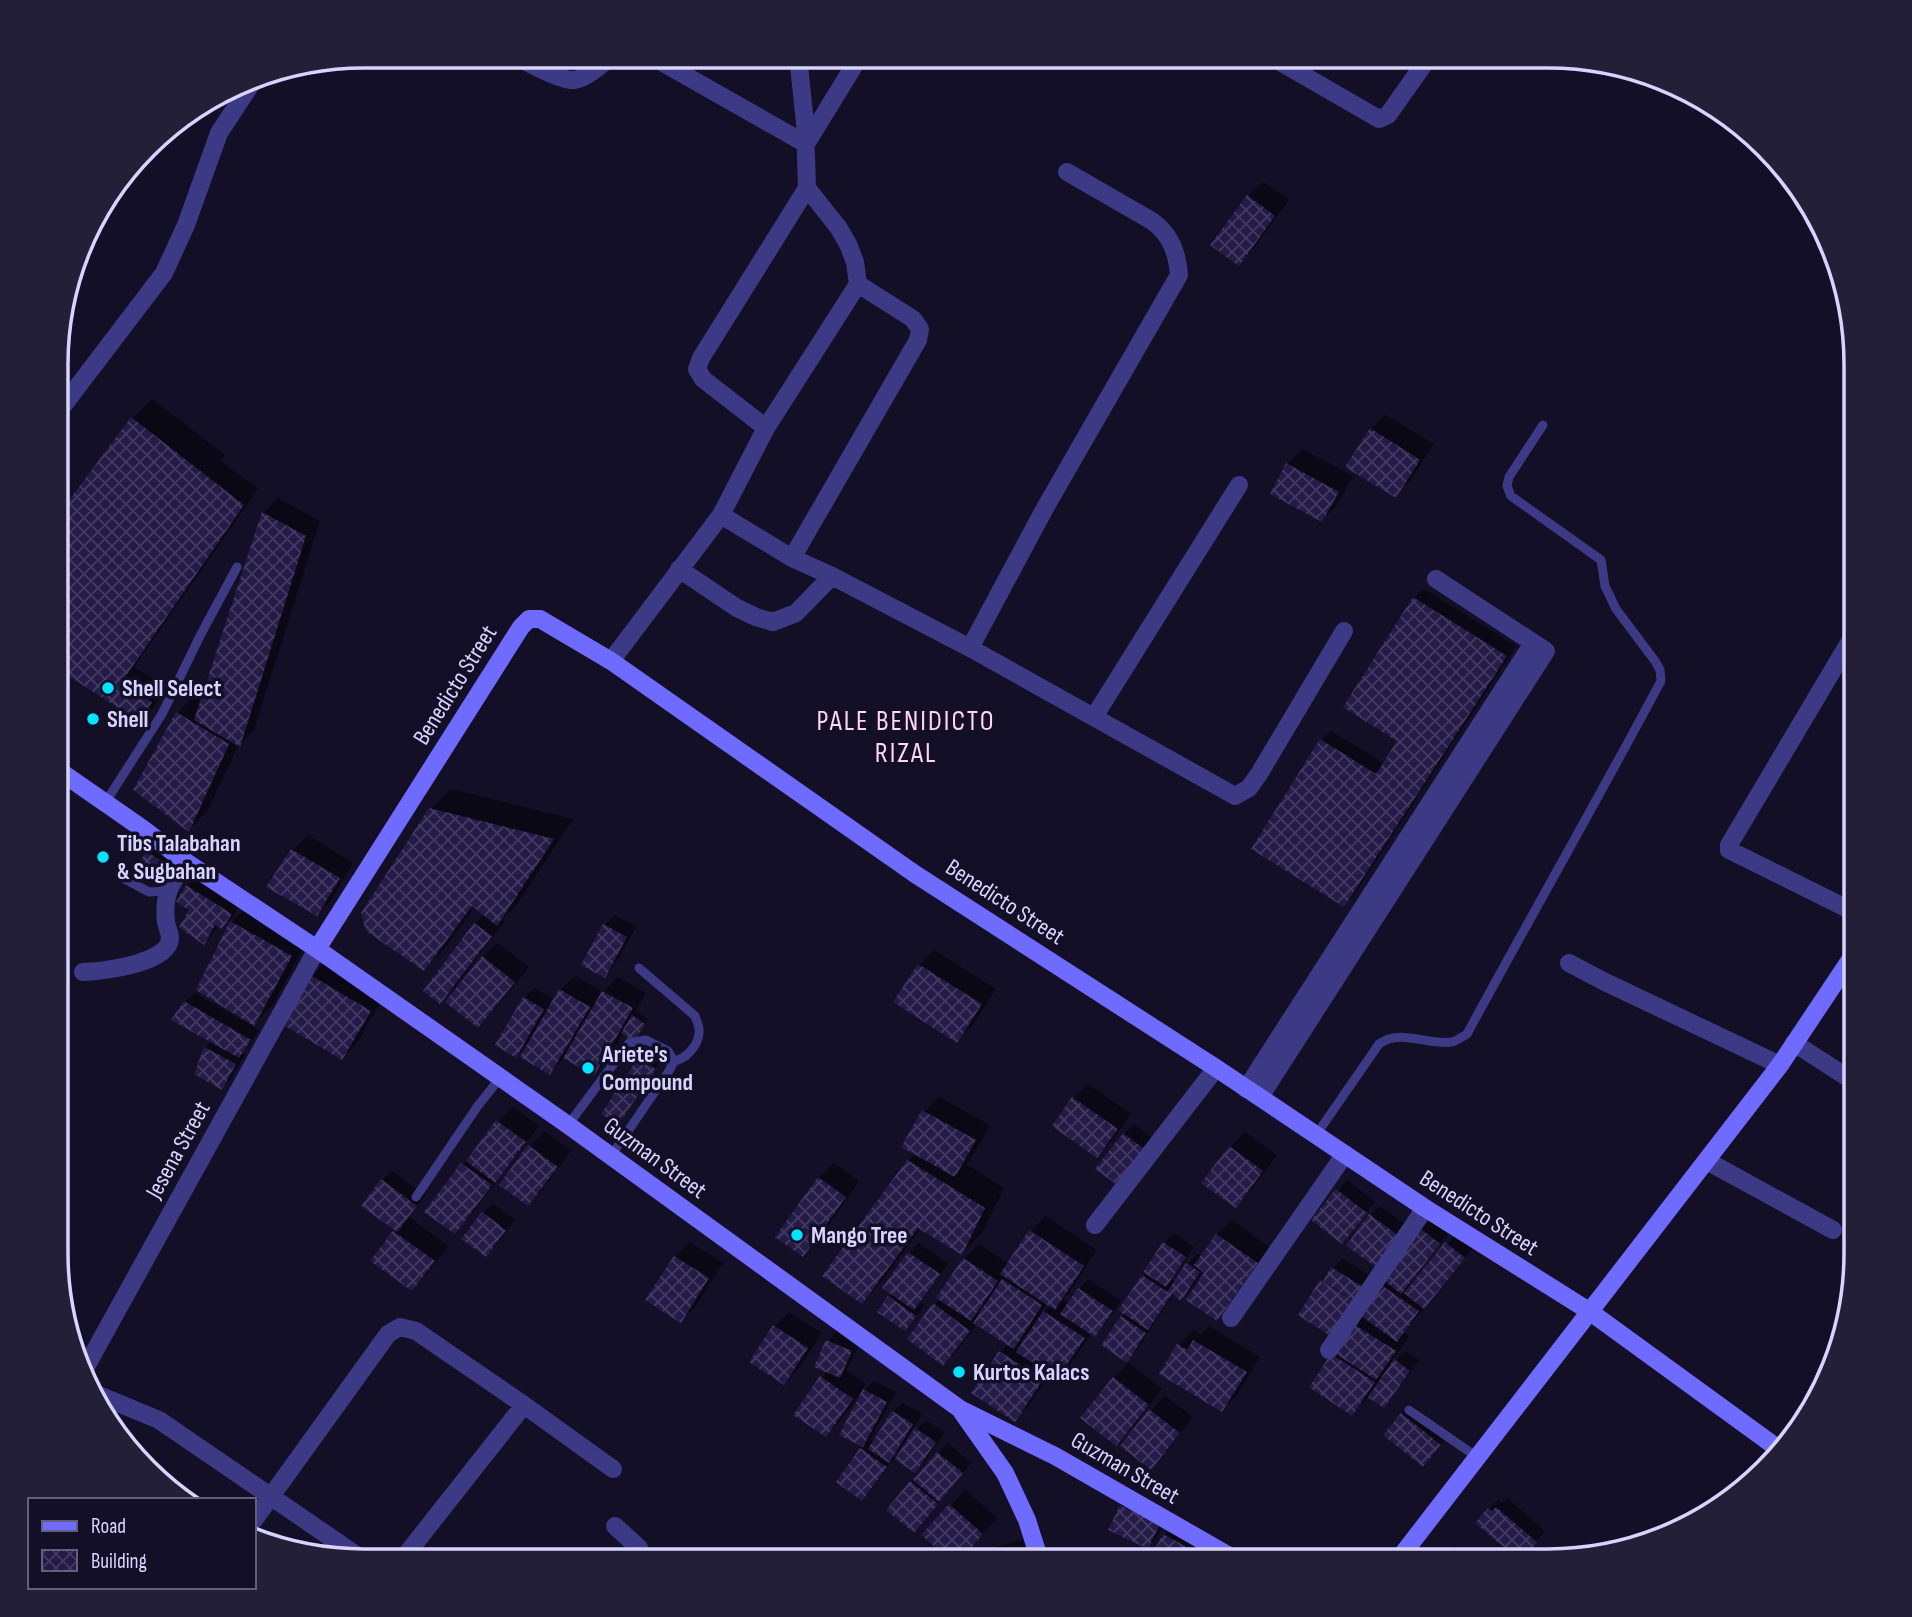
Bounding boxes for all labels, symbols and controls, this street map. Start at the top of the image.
street label: Benedicto Street [407,620,503,750]
place label: Shell Select [122,674,221,703]
marker: Shell Select [100,680,116,696]
place label: Shell [107,705,149,734]
district label: PALE BENIDICTO RIZAL [817,705,995,770]
marker: Shell [85,711,101,727]
place label: Tibs Talabahan & Sugbahan [117,829,241,886]
marker: Tibs Talabahan & Sugbahan [95,849,111,865]
street label: Benedicto Street [940,853,1070,951]
place label: Ariete's Compound [601,1040,693,1097]
marker: Ariete's Compound [580,1060,596,1076]
street label: Jesena Street [139,1096,217,1205]
street label: Guzman Street [598,1111,712,1205]
street label: Benedicto Street [1414,1164,1544,1262]
place label: Mango Tree [811,1221,908,1250]
marker: Mango Tree [789,1227,805,1243]
place label: Kurtos Kalacs [973,1358,1089,1387]
marker: Kurtos Kalacs [951,1364,967,1380]
street label: Guzman Street [1066,1425,1184,1511]
legend [28,1498,256,1589]
text: Road [91,1514,126,1539]
text: Building [91,1549,147,1574]

